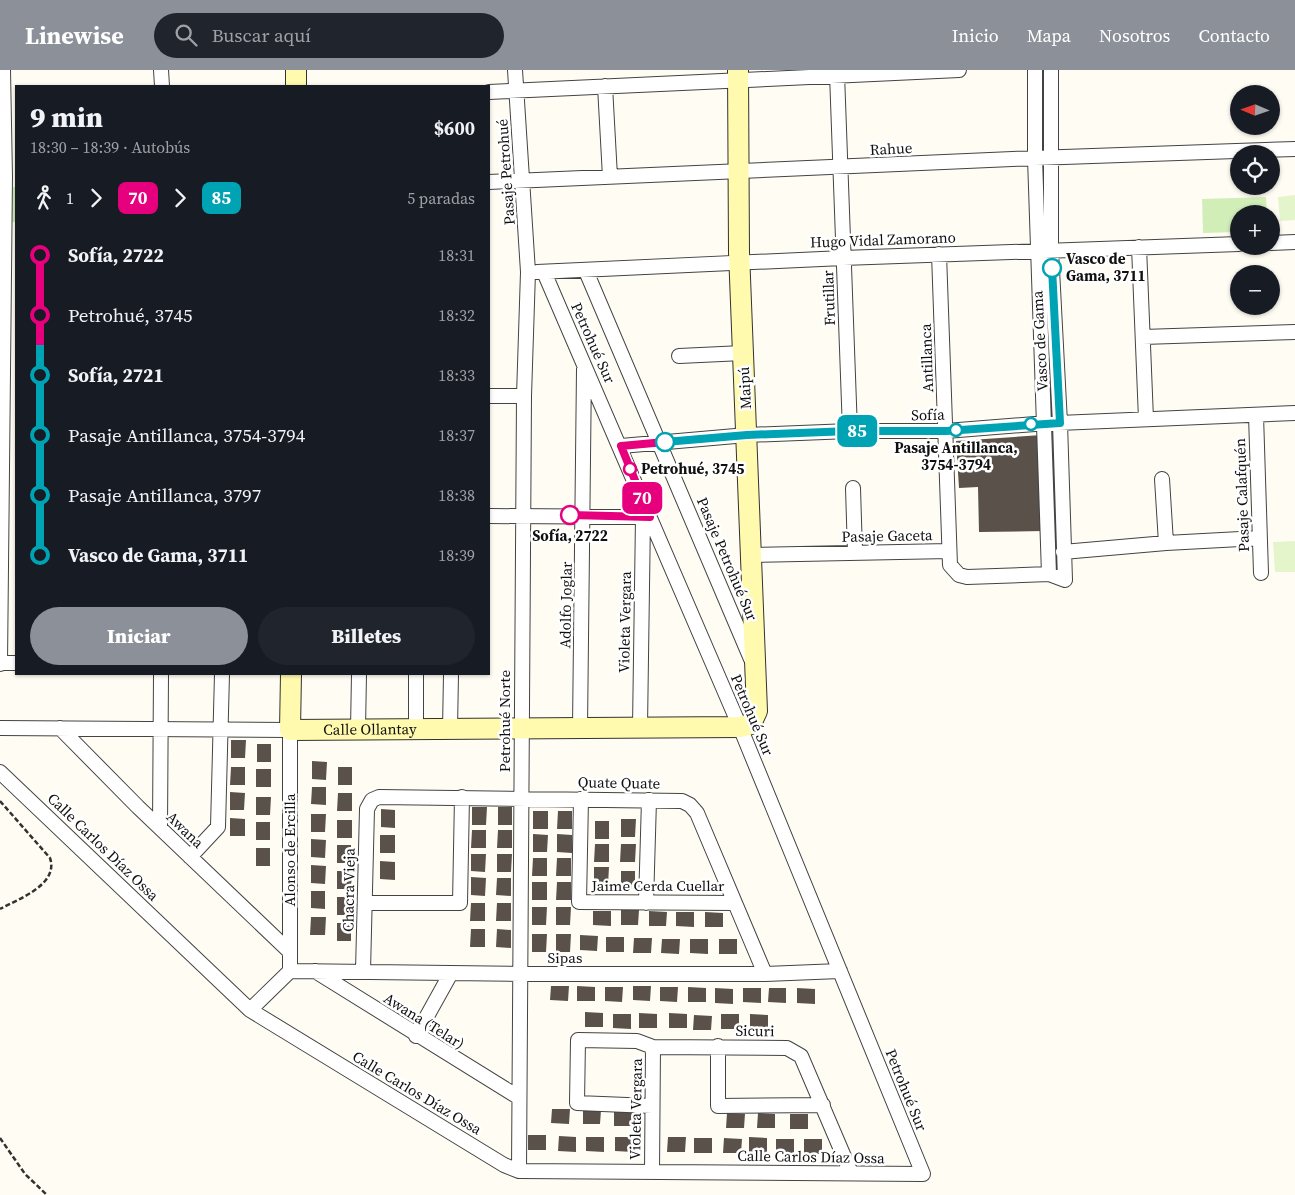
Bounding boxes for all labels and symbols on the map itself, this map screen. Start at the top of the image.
north arrow [1230,85,1280,135]
street label: Pasaje Petrohué [491,118,520,226]
street label: Rahue [869,137,913,160]
street label: Hugo Vidal Zamorano [810,226,956,253]
place label: Vasco de Gama, 3711 [1066,248,1146,286]
marker: Vasco de Gama, 3711 [1042,258,1062,278]
street label: Frutillar [817,269,840,326]
street label: Vasco de Gama [1026,290,1053,392]
street label: Petrohué Sur [566,299,621,387]
street label: Antillanca [915,323,938,393]
street label: Maipú [733,366,756,410]
street label: Sofía [911,404,945,425]
line badge: 85 [834,415,880,447]
unlabelled marker [1024,417,1038,431]
marker: Pasaje Antillanca, 3754-3794 [949,423,963,437]
unlabelled marker [655,432,675,452]
place label: Pasaje Antillanca, 3754-3794 [894,437,1018,475]
street label: Pasaje Calafquén [1229,438,1254,552]
place label: Petrohué, 3745 [641,458,744,479]
marker: Petrohué, 3745 [623,462,637,476]
line badge: 70 [620,482,664,514]
street label: Pasaje Petrohué Sur [692,494,763,625]
marker: Sofía, 2722 [560,505,580,525]
street label: Pasaje Gaceta [841,524,933,547]
place label: Sofía, 2722 [532,525,608,546]
street label: Adolfo Joglar [554,561,577,649]
street label: Violeta Vergara [613,571,636,673]
street label: Petrohué Norte [494,670,515,772]
street label: Petrohué Sur [726,671,779,759]
street label: Calle Ollantay [323,718,417,740]
street label: Quate Quate [578,771,661,794]
street label: Calle Carlos Díaz Ossa [43,788,164,906]
street label: Alonso de Ercilla [279,793,300,907]
street label: Awana [162,807,209,853]
street label: Chacra Vieja [337,848,360,932]
street label: Jaime Cerda Cuellar [591,875,725,896]
street label: Sipas [548,947,582,968]
street label: Awana (Telar) [380,987,469,1054]
street label: Sicuri [735,1020,775,1041]
street label: Calle Carlos Díaz Ossa [349,1046,486,1140]
street label: Petrohué Sur [880,1046,933,1135]
street label: Violeta Vergara [624,1058,647,1160]
street label: Calle Carlos Díaz Ossa [737,1145,885,1168]

